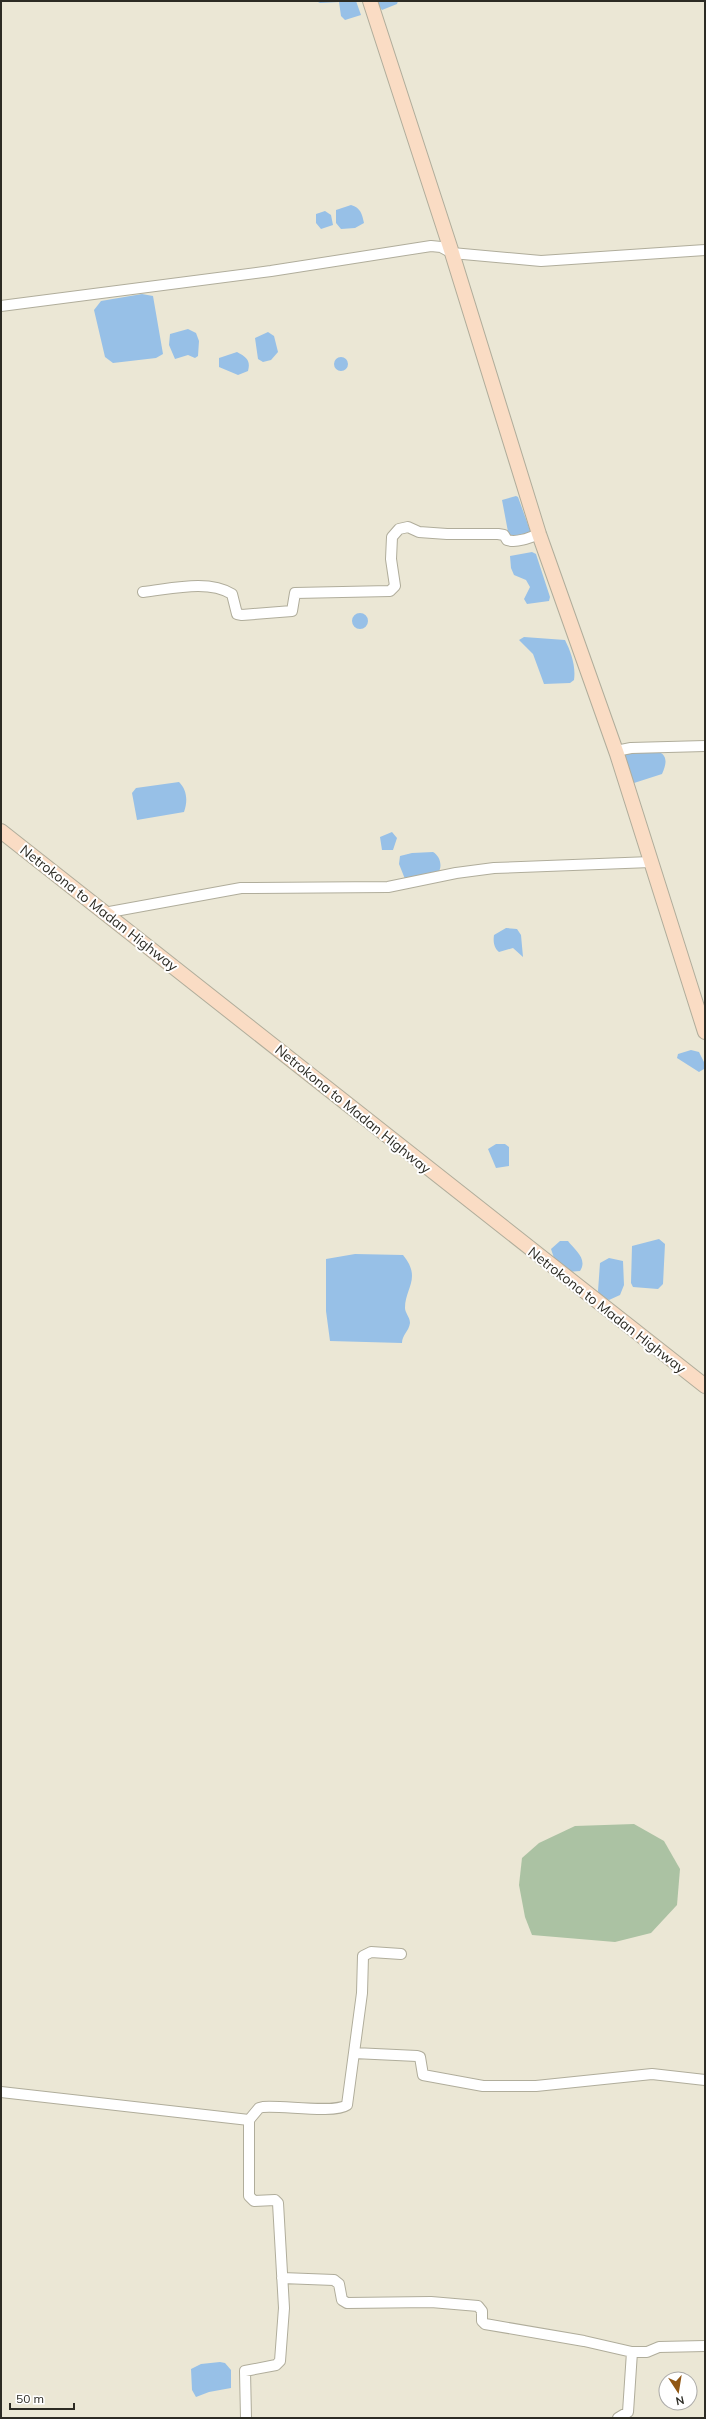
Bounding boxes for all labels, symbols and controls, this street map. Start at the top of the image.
street label: Netrokona to Madan Highway [17,841,182,976]
street label: Netrokona to Madan Highway [271,1041,435,1178]
street label: Netrokona to Madan Highway [525,1243,690,1378]
north arrow [658,2371,698,2411]
scale bar [10,2385,74,2411]
text: 50 m [16,2391,44,2406]
text: N [675,2393,686,2408]

